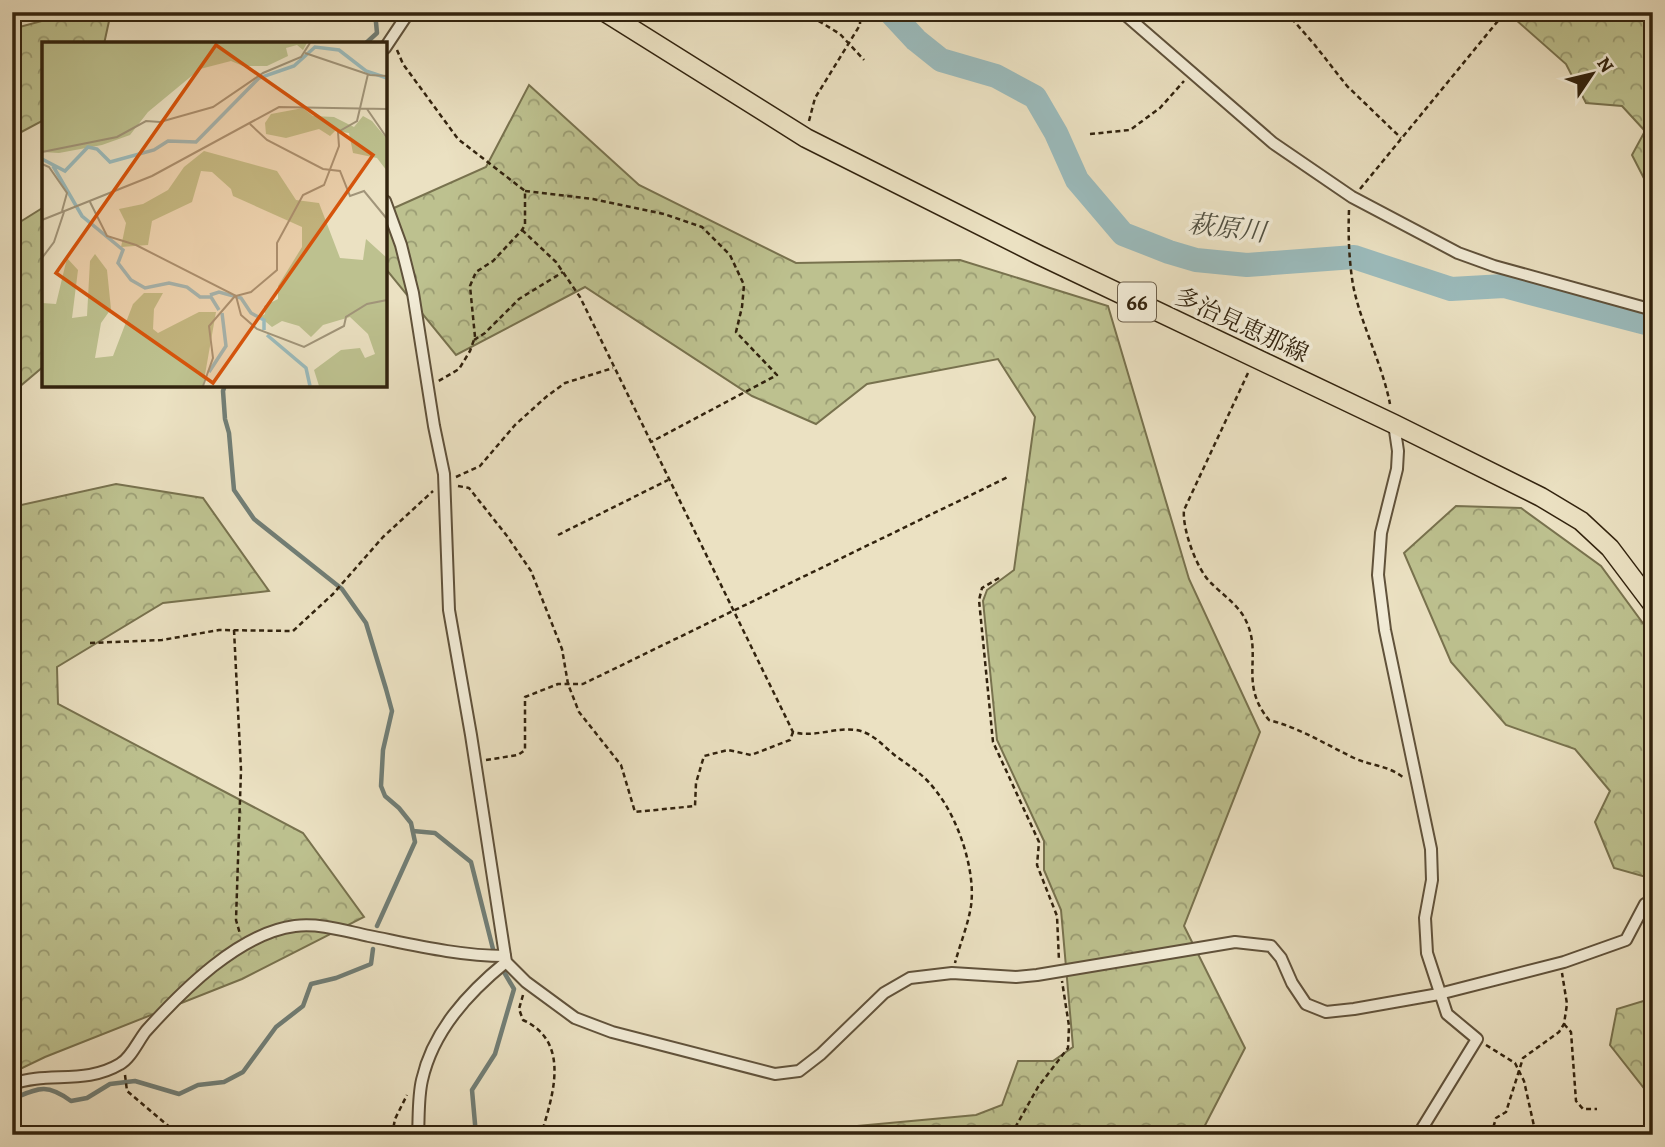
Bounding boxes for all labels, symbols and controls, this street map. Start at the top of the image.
north arrow [1556,38,1626,108]
inset map [42,42,387,387]
text: N [1590,52,1620,78]
water label: 萩原川 [1186,206,1271,250]
street label: 多治見恵那線 [1170,280,1314,370]
road number: 66 [1118,282,1156,322]

